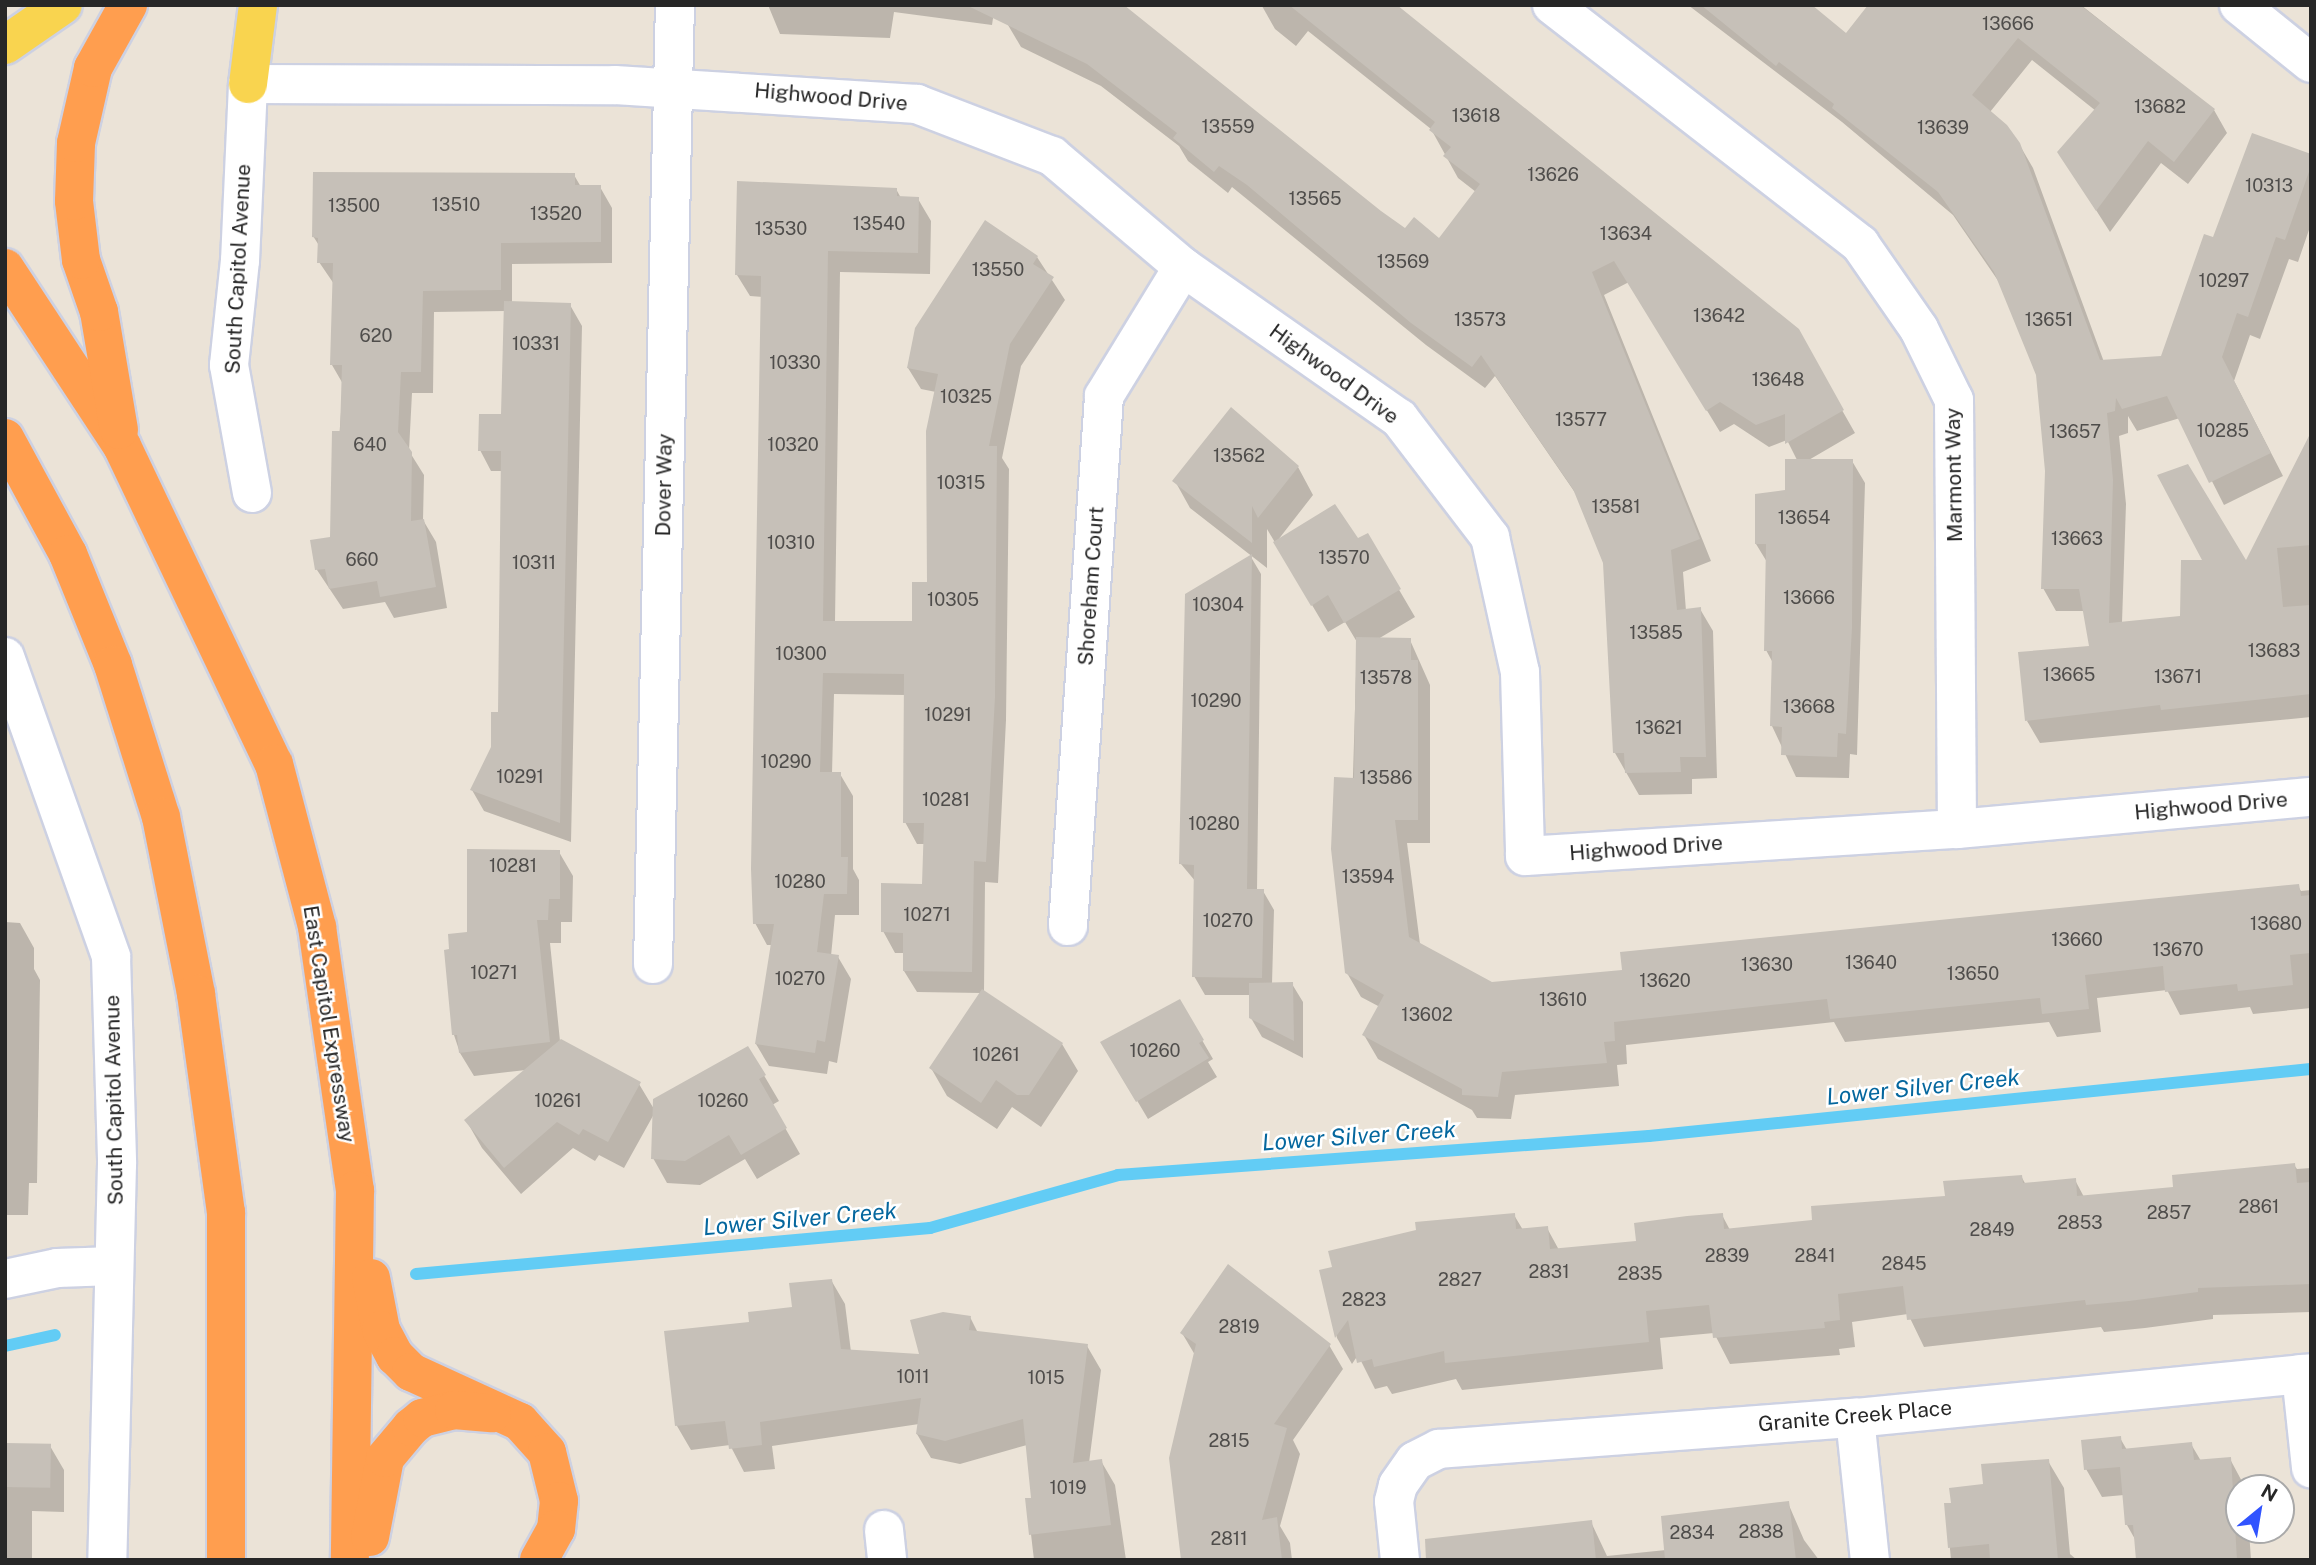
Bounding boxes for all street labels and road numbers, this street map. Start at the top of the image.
street label: Highwood Drive [753,78,909,116]
street label: South Capitol Avenue [220,163,256,375]
street label: Highwood Drive [1264,319,1404,429]
street label: Marmont Way [1940,407,1968,543]
street label: Dover Way [650,433,678,537]
street label: Shoreham Court [1073,506,1109,666]
street label: Highwood Drive [2133,787,2289,825]
street label: Highwood Drive [1568,830,1724,866]
street label: East Capitol Expressway [298,904,360,1144]
street label: South Capitol Avenue [100,995,128,1205]
street label: Granite Creek Place [1757,1395,1953,1437]

